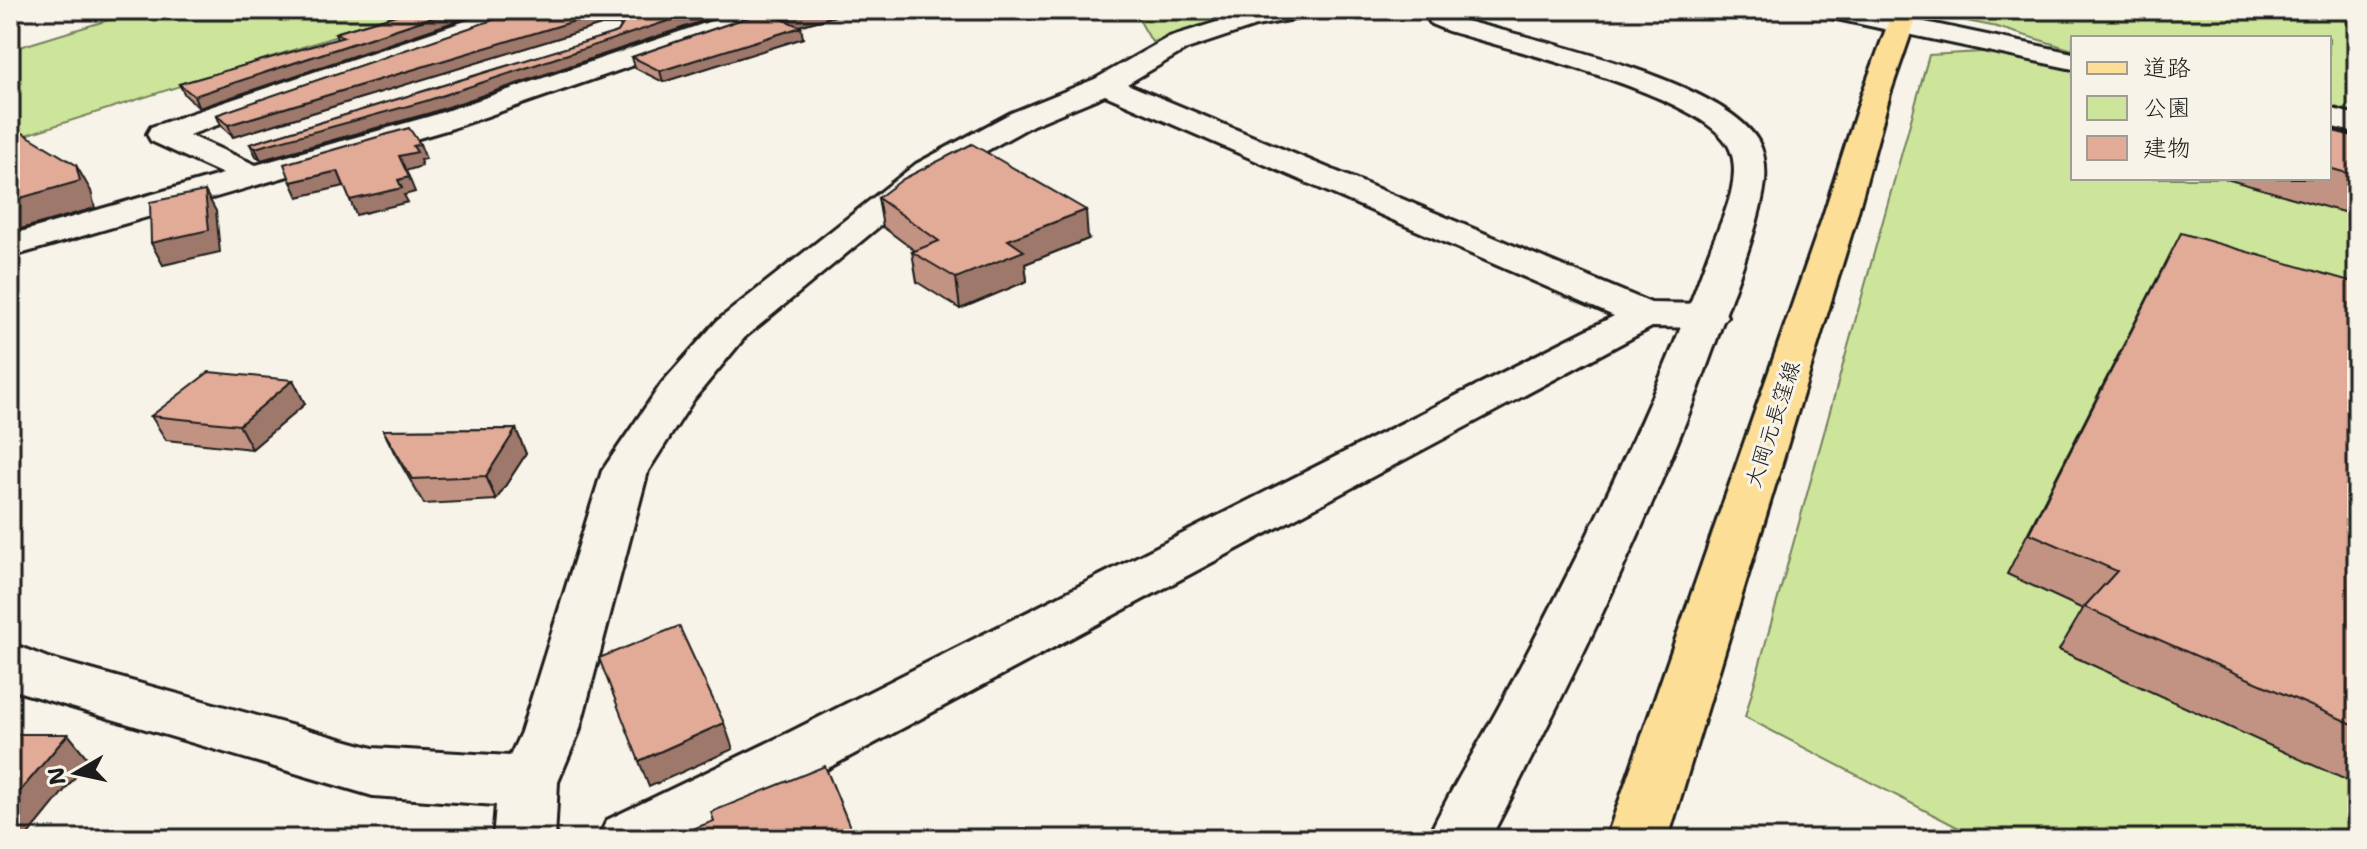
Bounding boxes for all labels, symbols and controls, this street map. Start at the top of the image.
legend [2071,36,2331,180]
text: 道路 [2143,52,2191,84]
text: 公園 [2143,92,2191,124]
text: 建物 [2143,132,2191,164]
street label: 大岡元長窪線 [1738,357,1807,491]
north arrow [36,733,116,813]
text: N [41,765,72,787]

